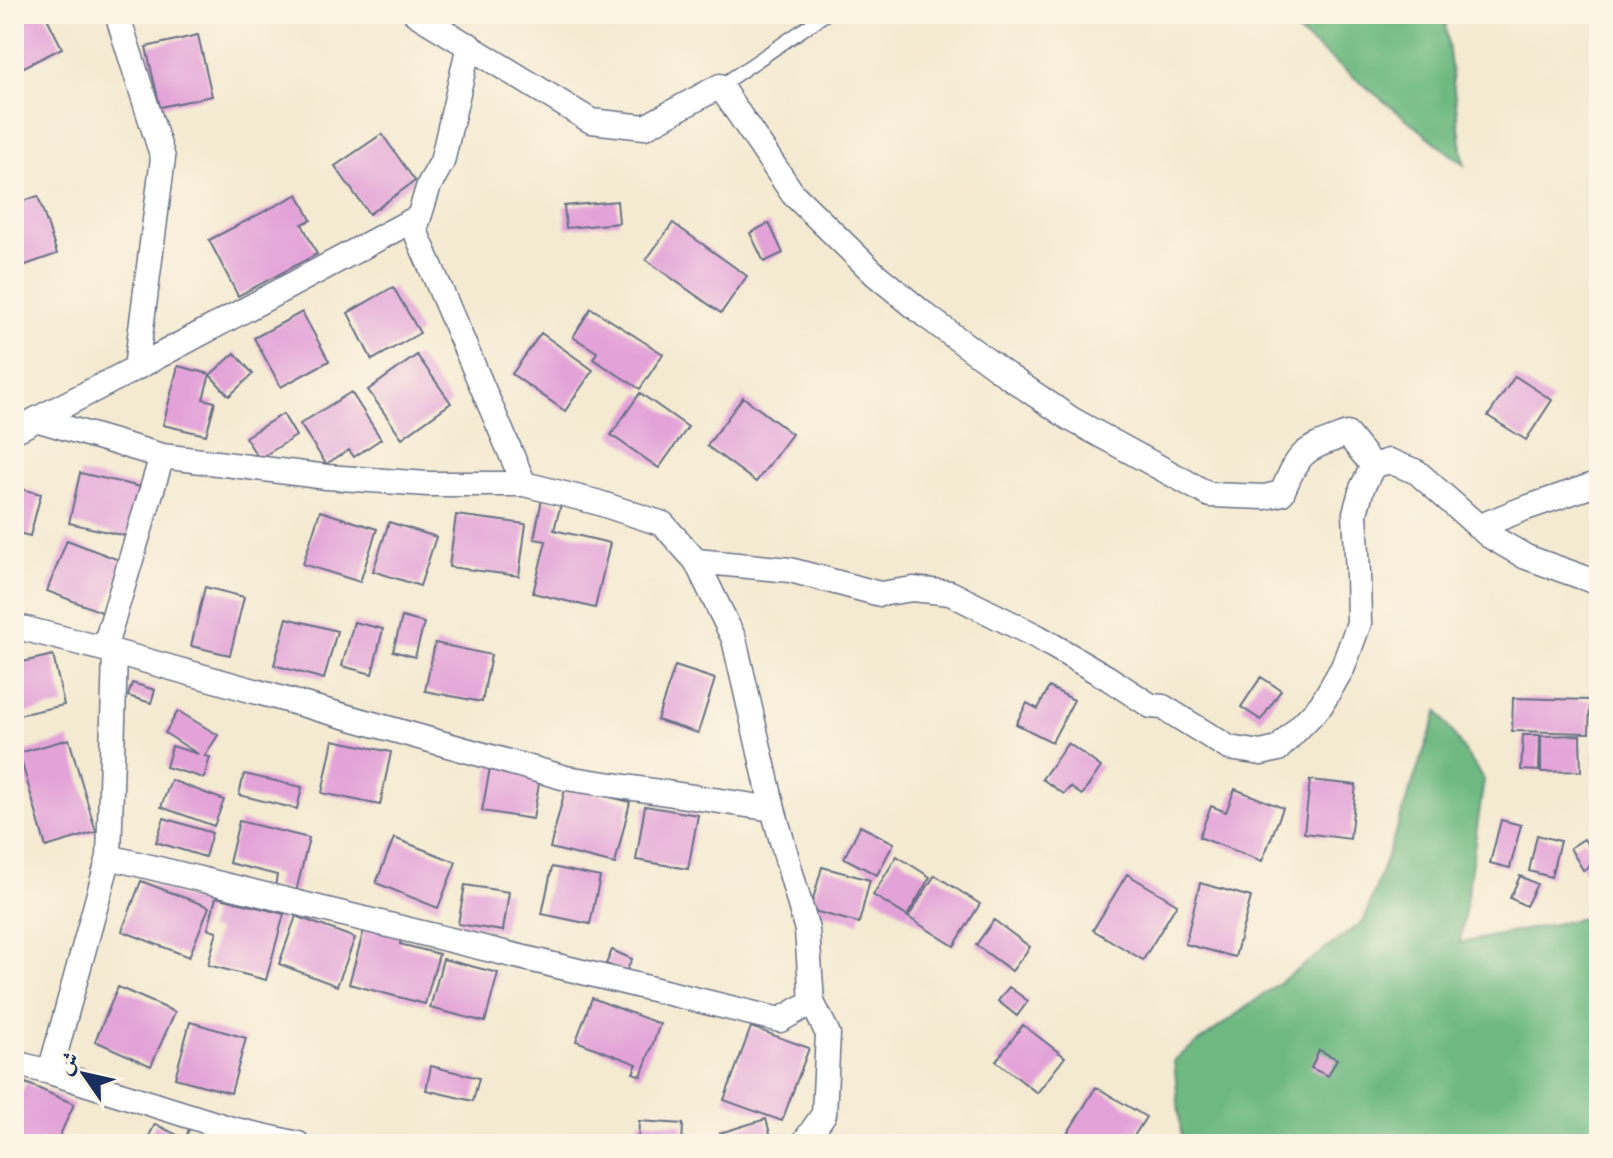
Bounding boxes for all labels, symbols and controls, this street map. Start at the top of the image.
north arrow [44,1034,124,1114]
text: ش [54,1049,84,1079]

